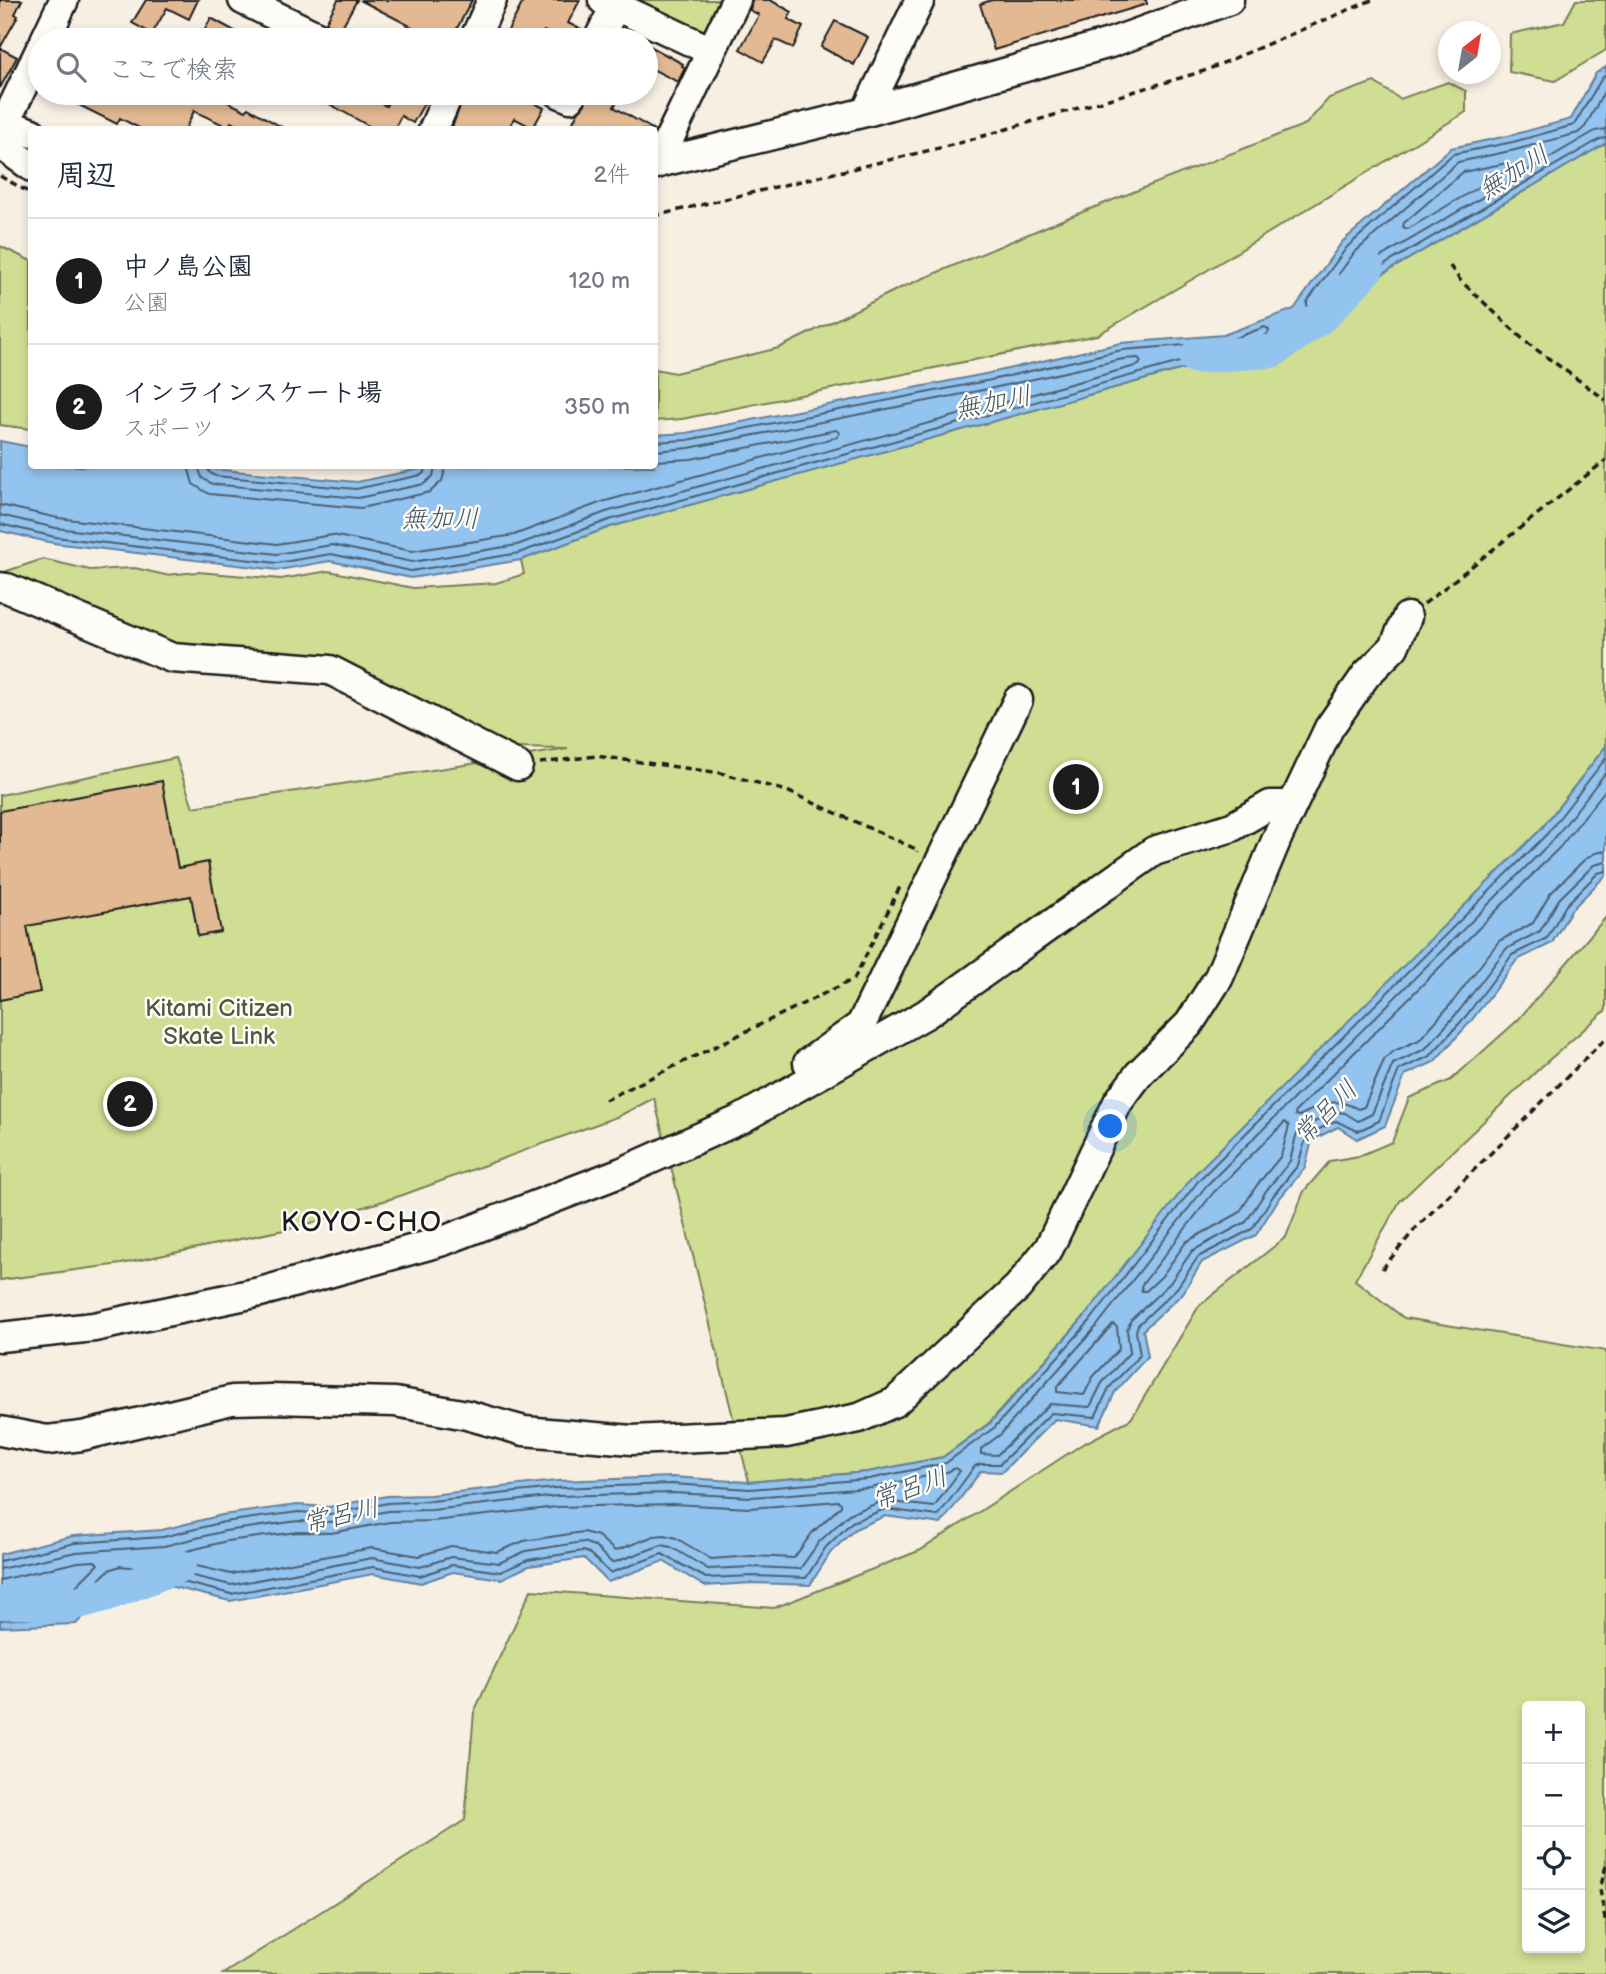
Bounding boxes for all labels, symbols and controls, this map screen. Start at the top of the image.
north arrow [1438,21,1501,84]
search box [28,28,658,105]
icon: search [52,48,90,86]
text: ここで検索 [108,55,238,86]
water label: 無加川 [1473,139,1555,207]
text: 周辺 [56,158,116,194]
text: 2件 [593,161,630,189]
text: 中ノ島公園 [123,252,253,283]
text: 1 [74,267,84,295]
text: 120 m [569,267,630,295]
text: 公園 [123,289,169,317]
text: インラインスケート場 [123,378,382,409]
water label: 無加川 [952,380,1034,426]
text: 2 [72,393,86,421]
text: 350 m [564,393,630,421]
text: スポーツ [123,415,215,443]
water label: 無加川 [401,504,479,535]
pin: 1 [1053,761,1099,813]
park label: Kitami Citizen Skate Link [145,994,293,1051]
water label: 常呂川 [1287,1074,1365,1152]
pin: 2 [107,1078,153,1130]
your location [1093,1109,1127,1143]
district label: KOYO-CHO [281,1206,443,1239]
water label: 常呂川 [868,1462,952,1516]
water label: 常呂川 [300,1492,382,1540]
map controls [1522,1701,1585,1953]
button: + [1522,1701,1585,1764]
button: − [1522,1764,1585,1827]
button: locate [1522,1827,1585,1890]
button: layers [1522,1890,1585,1953]

